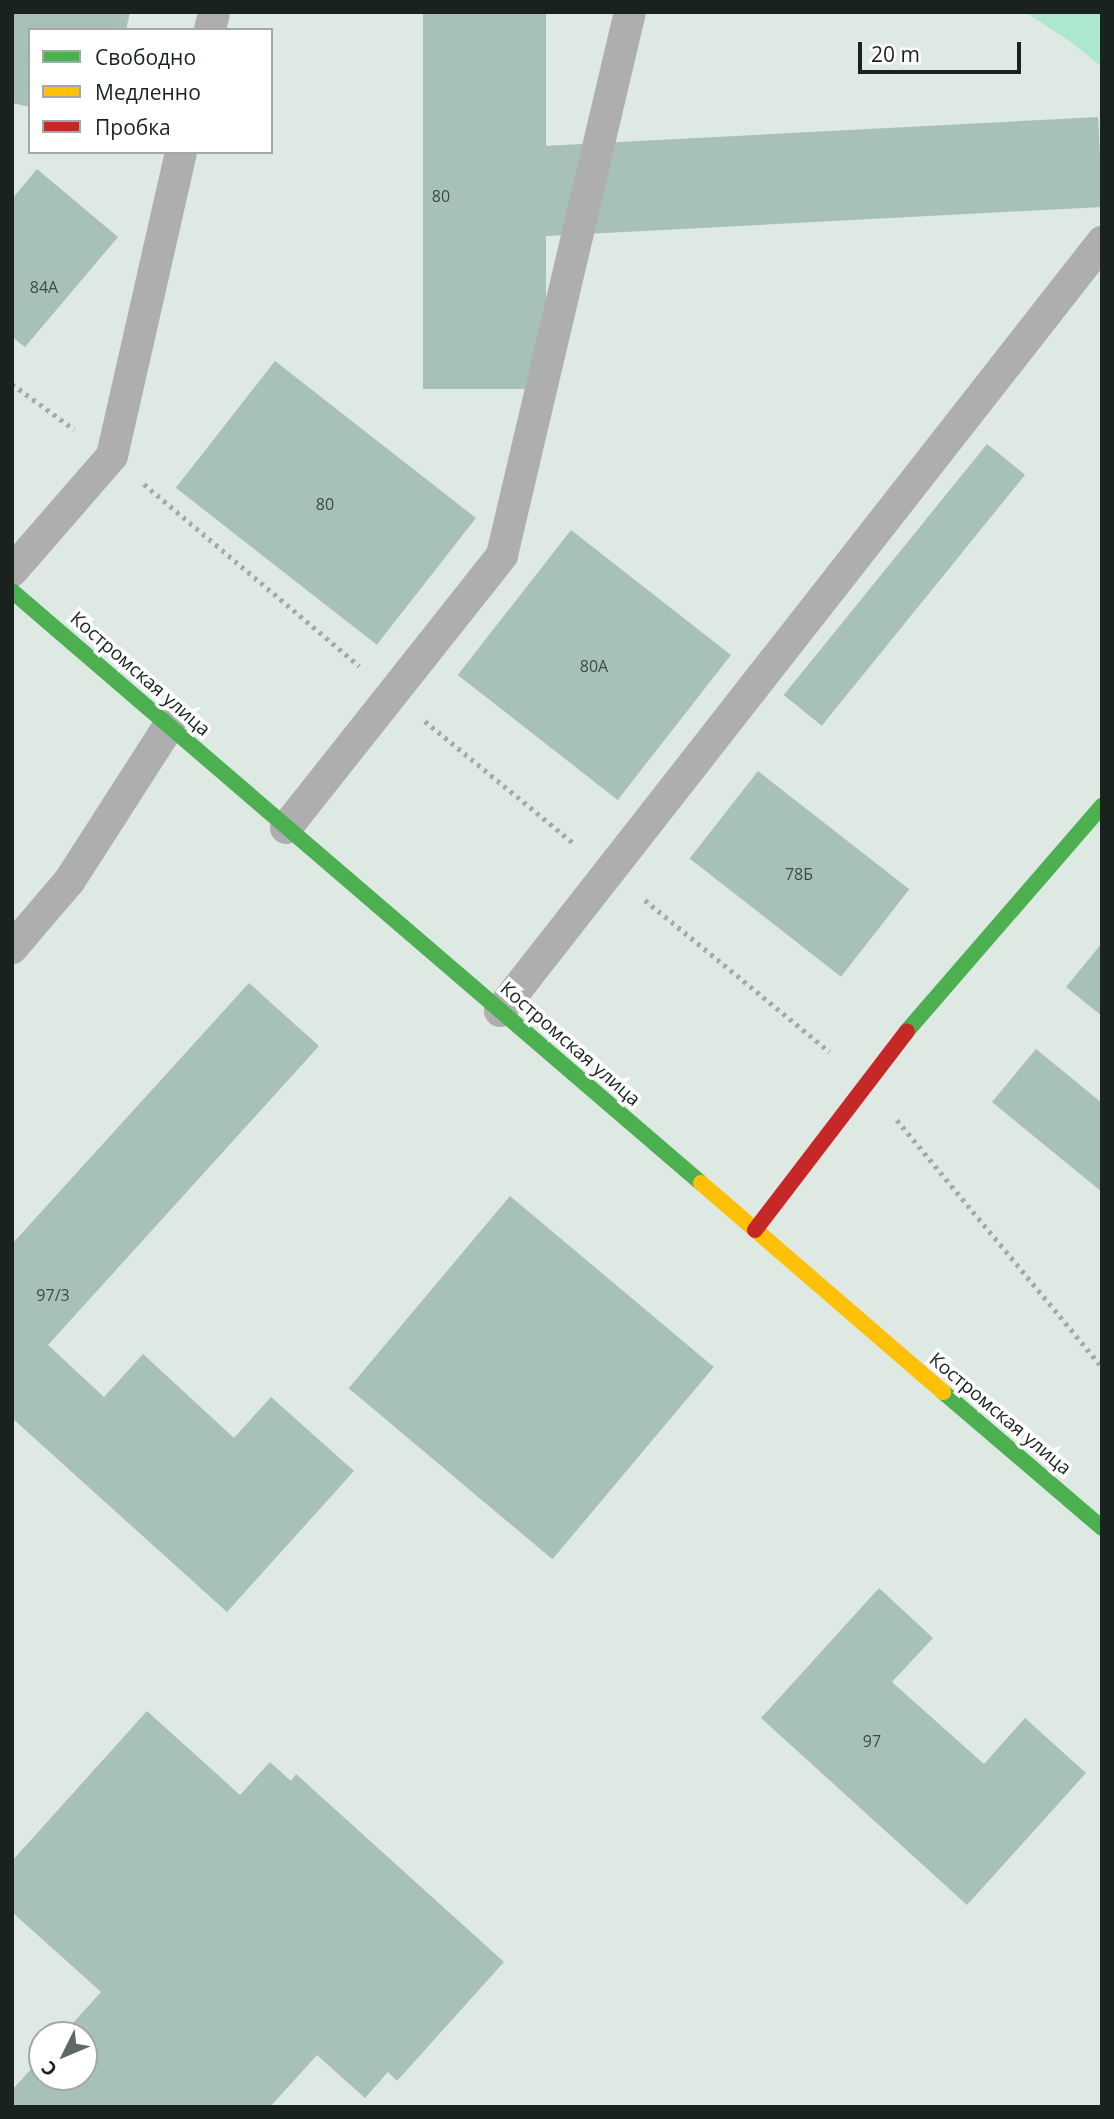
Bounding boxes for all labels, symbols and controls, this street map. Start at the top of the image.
legend [28,28,273,154]
scale bar [862,28,1025,72]
text: 20 m [871,40,920,68]
text: Свободно [95,43,196,71]
text: Медленно [95,78,201,106]
text: Пробка [95,113,171,141]
house number: 80 [432,186,450,206]
house number: 84А [30,277,58,297]
house number: 80 [316,494,334,514]
street label: Костромская улица [65,607,215,741]
house number: 80А [580,656,608,676]
house number: 78Б [785,864,813,884]
street label: Костромская улица [495,977,645,1111]
house number: 97/3 [36,1285,70,1305]
street label: Костромская улица [925,1348,1075,1480]
house number: 97 [863,1731,881,1751]
north arrow [28,2021,98,2091]
text: С [35,2056,63,2082]

